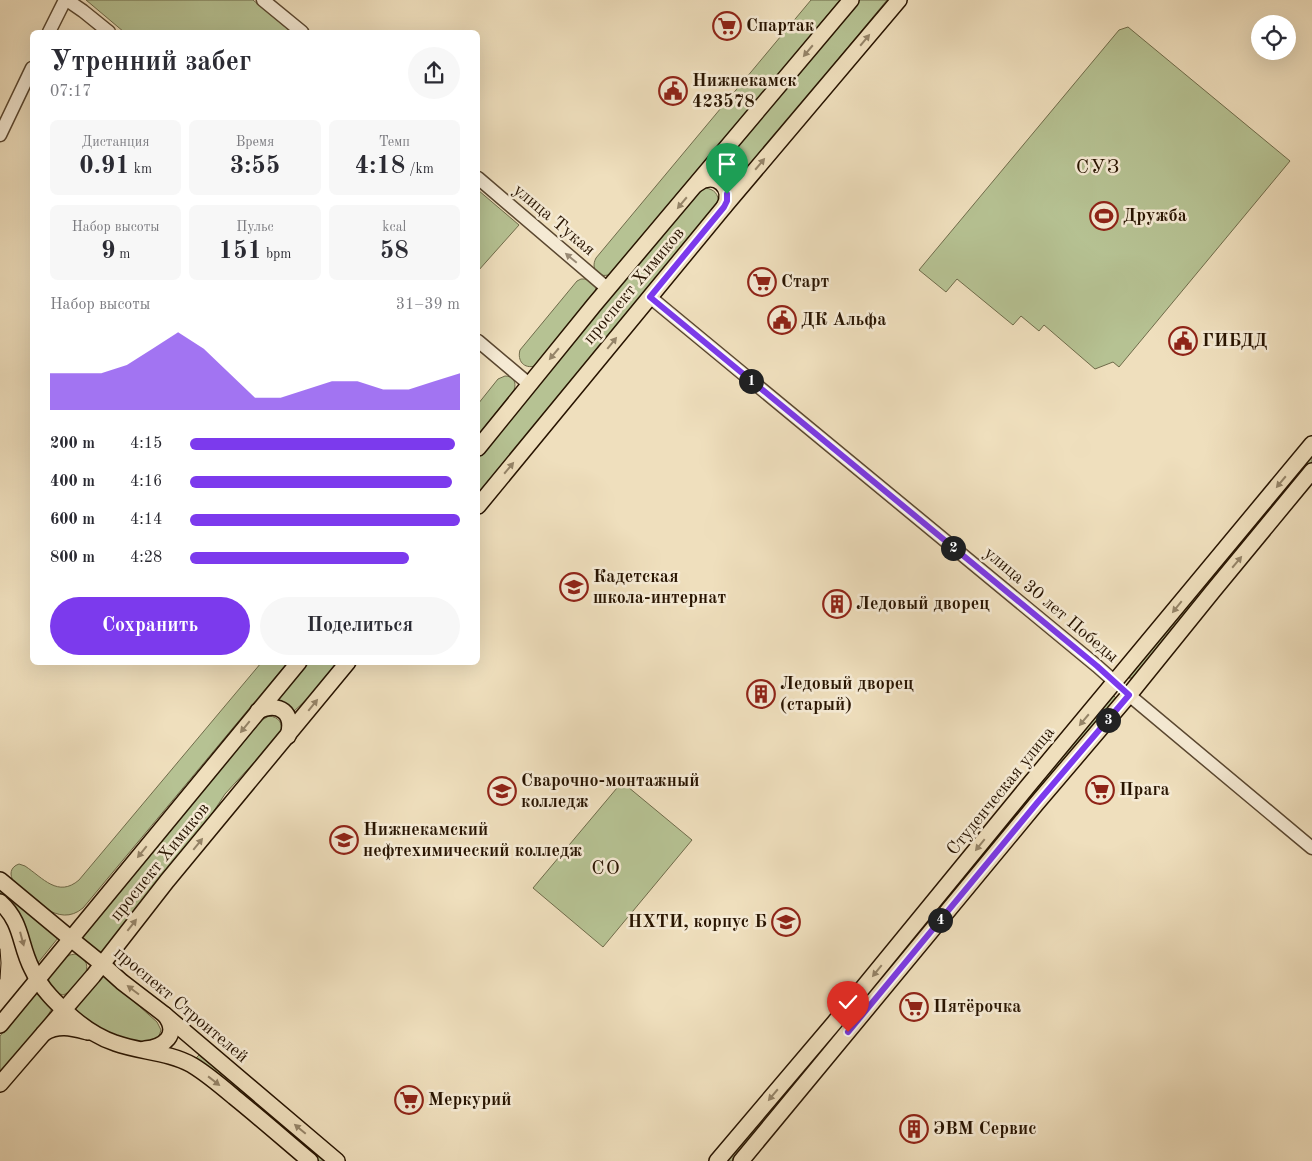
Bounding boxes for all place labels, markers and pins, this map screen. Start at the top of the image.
supermarket icon: Спартак [712,11,742,41]
place label: Спартак [746,17,815,35]
place label: Нижнекамск 423578 [692,72,797,111]
public building icon: Нижнекамск 423578 [658,76,688,106]
pin [706,143,748,194]
sports icon: Дружба [1089,201,1119,231]
place label: Дружба [1123,207,1187,225]
supermarket icon: Старт [747,267,777,297]
place label: Старт [781,273,830,291]
public building icon: ДК Альфа [767,305,797,335]
place label: ДК Альфа [801,311,886,330]
public building icon: ГИБДД [1168,326,1198,356]
place label: ГИБДД [1202,332,1267,350]
pin: 1 [738,368,764,394]
pin: 2 [940,536,966,560]
place label: Кадетская школа-интернат [593,568,726,607]
school or university icon: Кадетская школа-интернат [559,572,589,602]
building icon: Ледовый дворец [822,589,852,619]
place label: Ледовый дворец [856,595,990,613]
place label: Ледовый дворец (старый) [780,675,914,714]
building icon: Ледовый дворец (старый) [746,679,776,709]
pin: 3 [1096,708,1120,732]
place label: Сварочно-монтажный колледж [521,772,700,811]
supermarket icon: Прага [1085,775,1115,805]
school or university icon: Сварочно-монтажный колледж [487,776,517,806]
place label: Прага [1119,781,1170,799]
place label: Нижнекамский нефтехимический колледж [363,821,582,861]
school or university icon: Нижнекамский нефтехимический колледж [329,825,359,855]
school or university icon: НХТИ, корпус Б [771,907,801,937]
pin: 4 [928,908,952,932]
place label: НХТИ, корпус Б [627,913,767,931]
pin [827,981,869,1032]
supermarket icon: Пятёрочка [899,992,929,1022]
place label: Пятёрочка [933,998,1021,1016]
supermarket icon: Меркурий [394,1085,424,1115]
place label: Меркурий [428,1091,512,1109]
building icon: ЭВМ Сервис [899,1114,929,1144]
place label: ЭВМ Сервис [933,1120,1037,1138]

